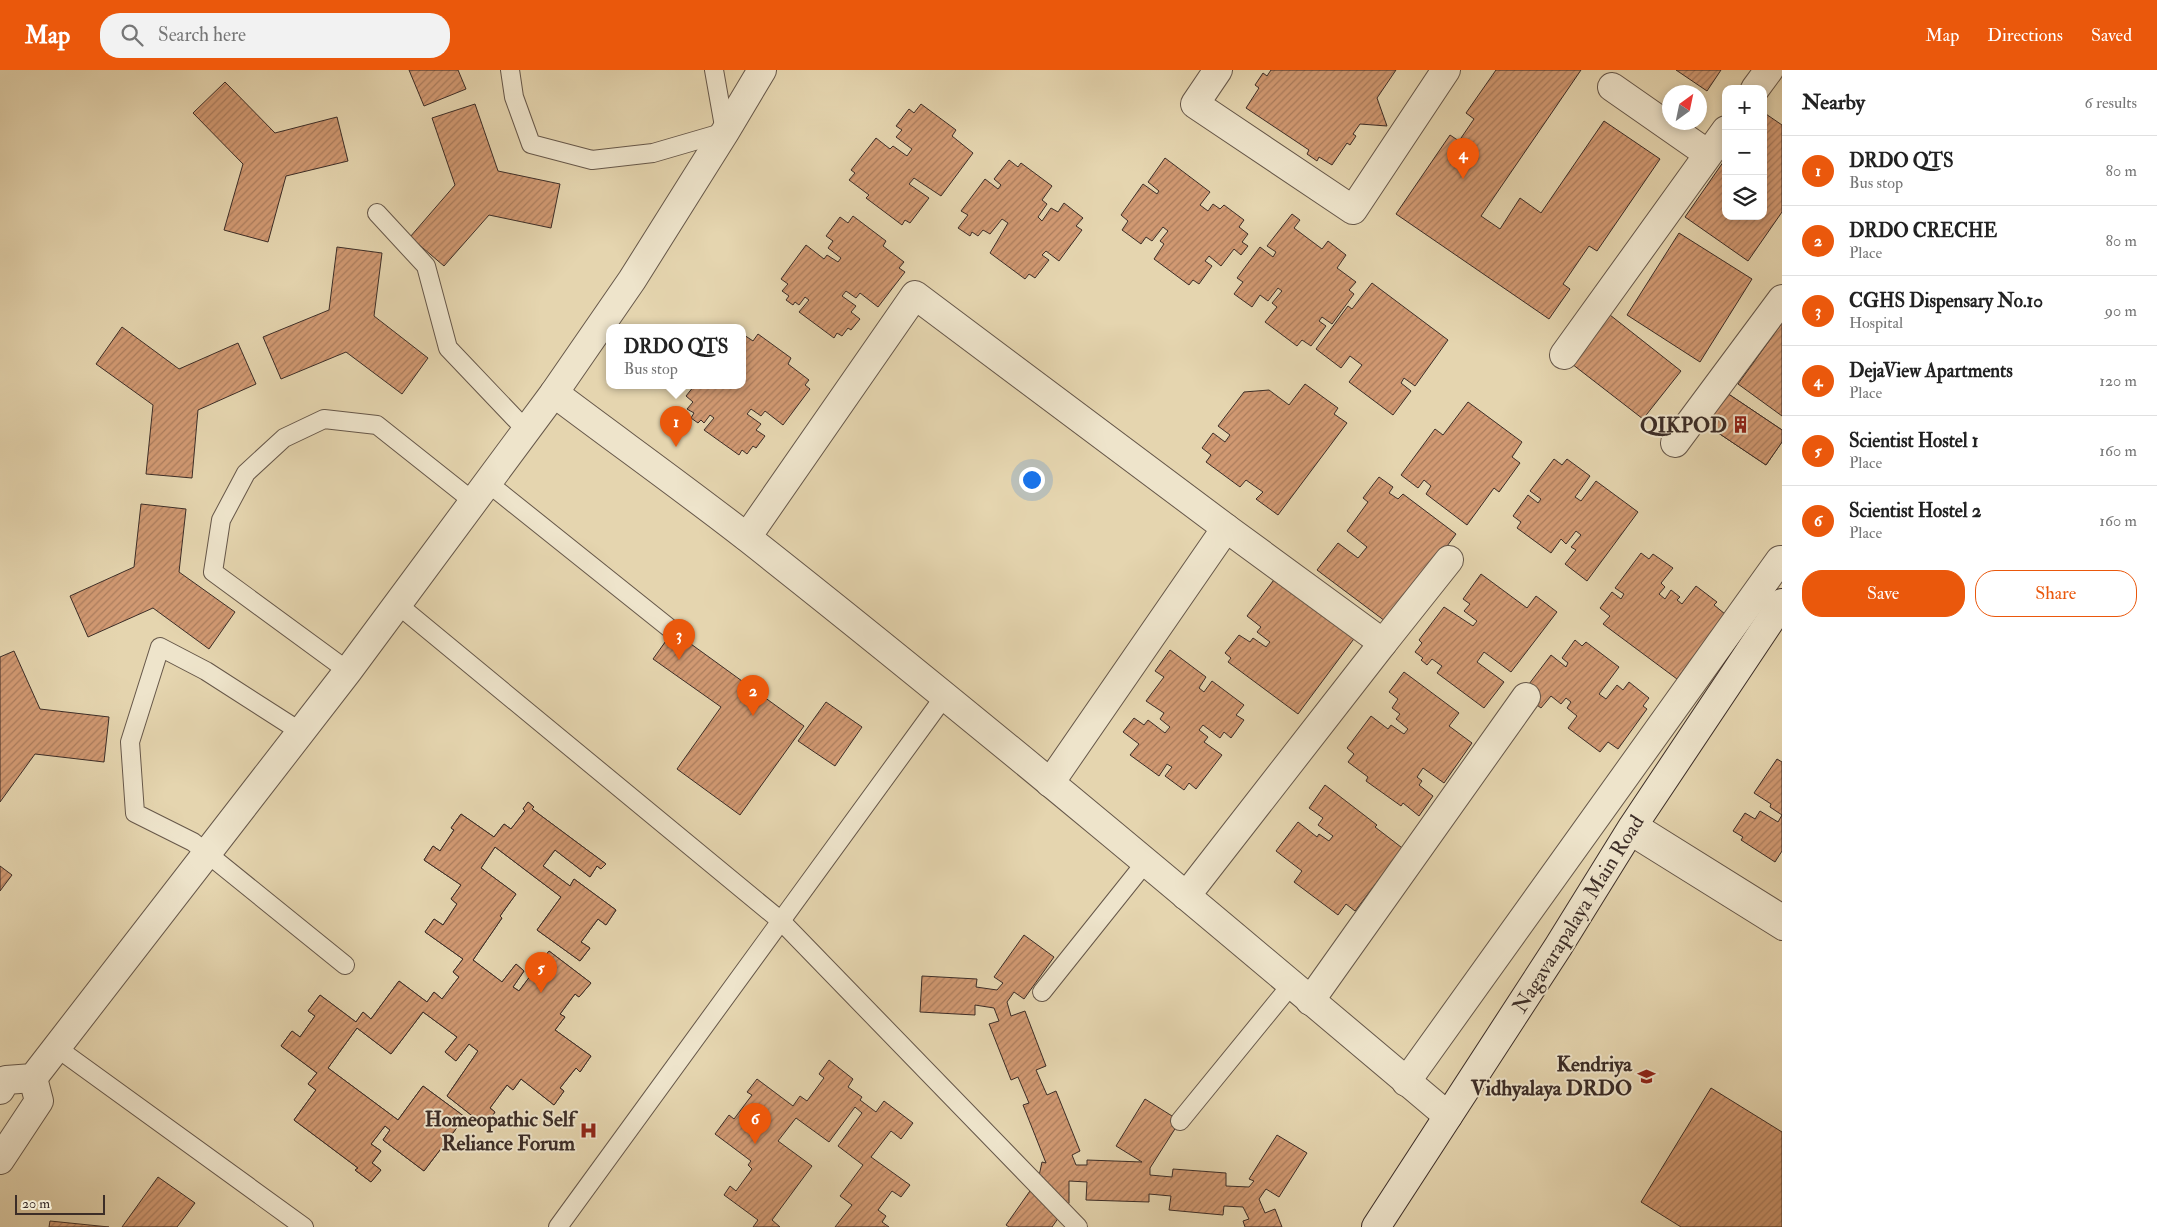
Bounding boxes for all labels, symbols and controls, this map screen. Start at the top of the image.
search box [100,13,450,58]
text: Map [25,20,70,51]
icon: search [118,21,146,49]
text: Search here [158,23,246,47]
text: Map [1926,24,1959,47]
text: Directions [1987,24,2063,47]
text: Saved [2091,24,2132,47]
north arrow [1662,85,1707,130]
map controls [1722,85,1767,220]
button: + [1722,85,1767,130]
text: Nearby [1802,89,1865,116]
text: 6 results [2085,93,2137,113]
button: − [1722,130,1767,175]
pin: 4 [1447,138,1479,179]
text: DRDO QTS [1849,149,1954,173]
text: 1 [1815,161,1821,181]
text: 80 m [2106,161,2137,181]
text: Bus stop [1849,173,1903,193]
button: layers [1722,175,1767,220]
text: DRDO CRECHE [1849,219,1997,243]
text: 2 [1814,231,1822,251]
text: 80 m [2106,231,2137,251]
text: Place [1849,243,1882,263]
text: CGHS Dispensary No.10 [1849,289,2043,313]
text: 3 [1815,301,1821,321]
text: 90 m [2105,301,2137,321]
text: Hospital [1849,313,1903,333]
popup [606,324,746,389]
text: DRDO QTS [624,335,728,359]
text: Bus stop [624,359,678,379]
text: DejaView Apartments [1849,359,2013,383]
text: 4 [1814,371,1822,391]
text: 120 m [2099,371,2137,391]
text: Place [1849,383,1882,403]
pin: 1 [660,406,692,447]
place label: QIKPOD [1640,412,1727,439]
building icon: QIKPOD [1731,415,1751,435]
text: Scientist Hostel 1 [1849,429,1978,453]
text: 5 [1814,441,1822,461]
text: 160 m [2099,441,2137,461]
text: Place [1849,453,1882,473]
your location [1019,467,1045,493]
text: Scientist Hostel 2 [1849,499,1981,523]
text: 6 [1814,511,1822,531]
text: 160 m [2099,511,2137,531]
text: Place [1849,523,1882,543]
button: Save [1802,570,1965,617]
button: Share [1975,570,2137,617]
pin: 3 [663,619,695,660]
pin: 2 [737,675,769,716]
street label: Nagavarapalaya Main Road [1506,810,1651,1018]
pin: 5 [525,952,557,993]
place label: Kendriya Vidhyalaya DRDO [1470,1051,1633,1102]
school or university icon: Kendriya Vidhyalaya DRDO [1636,1066,1656,1086]
pin: 6 [739,1103,771,1144]
place label: Homeopathic Self Reliance Forum [425,1106,578,1157]
hospital icon: Homeopathic Self Reliance Forum [579,1121,599,1141]
scale bar [15,1192,105,1215]
text: 20 m [22,1195,50,1212]

